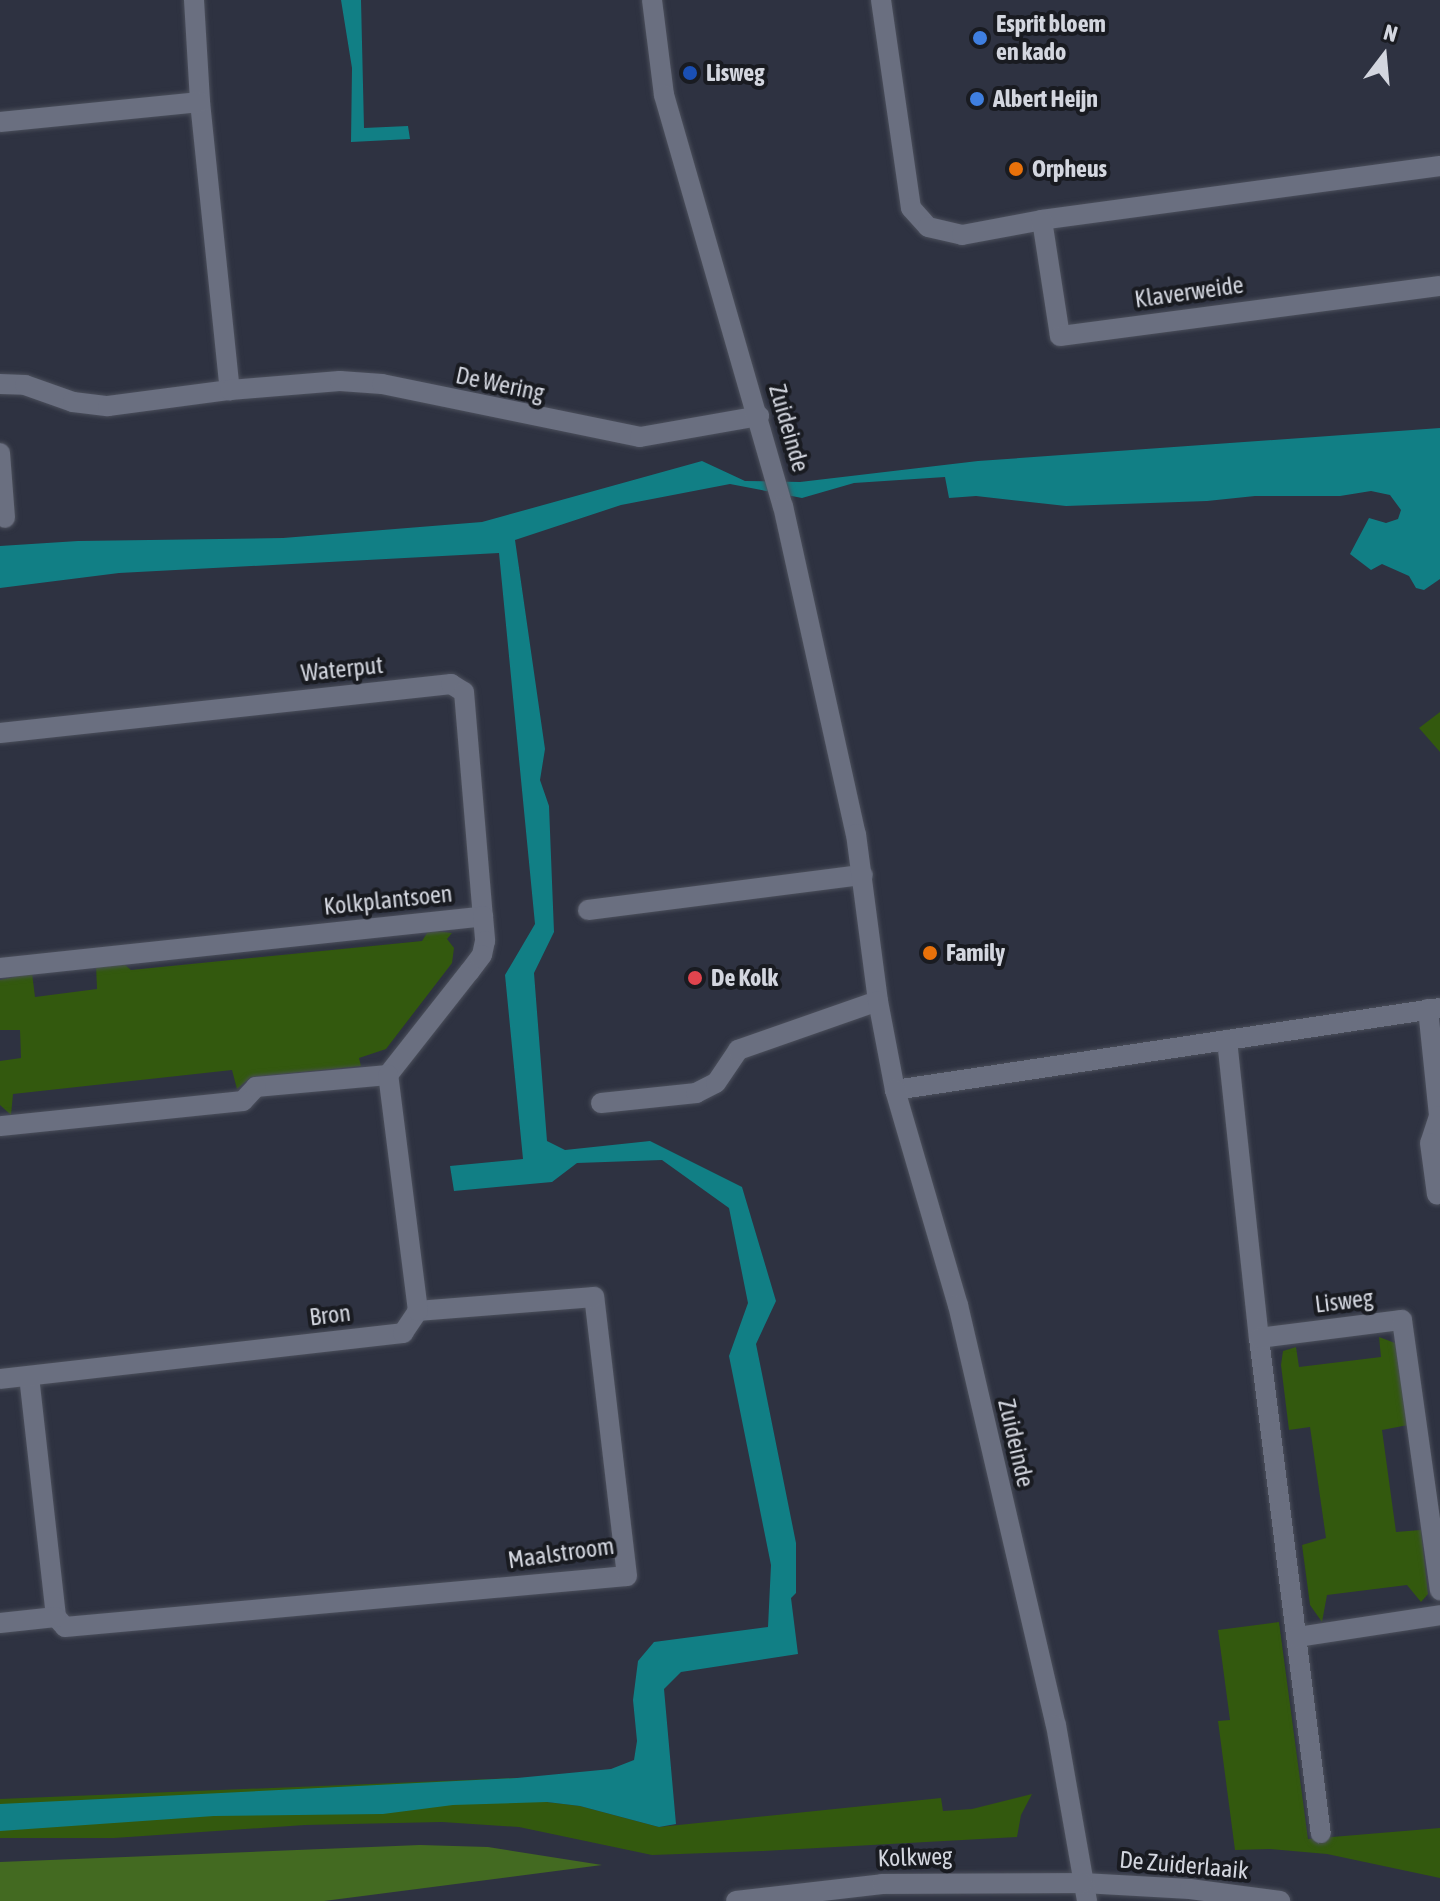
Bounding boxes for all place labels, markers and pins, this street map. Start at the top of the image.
place label: Esprit bloem en kado [996,10,1106,66]
marker: Esprit bloem en kado [971,29,989,47]
place label: Lisweg [706,59,765,87]
marker: Lisweg [681,64,699,82]
place label: Albert Heijn [993,85,1098,113]
marker: Albert Heijn [968,90,986,108]
place label: Orpheus [1032,155,1107,183]
marker: Orpheus [1007,160,1025,178]
place label: Family [946,939,1005,967]
marker: Family [921,944,939,962]
place label: De Kolk [711,964,778,992]
marker: De Kolk [686,969,704,987]

